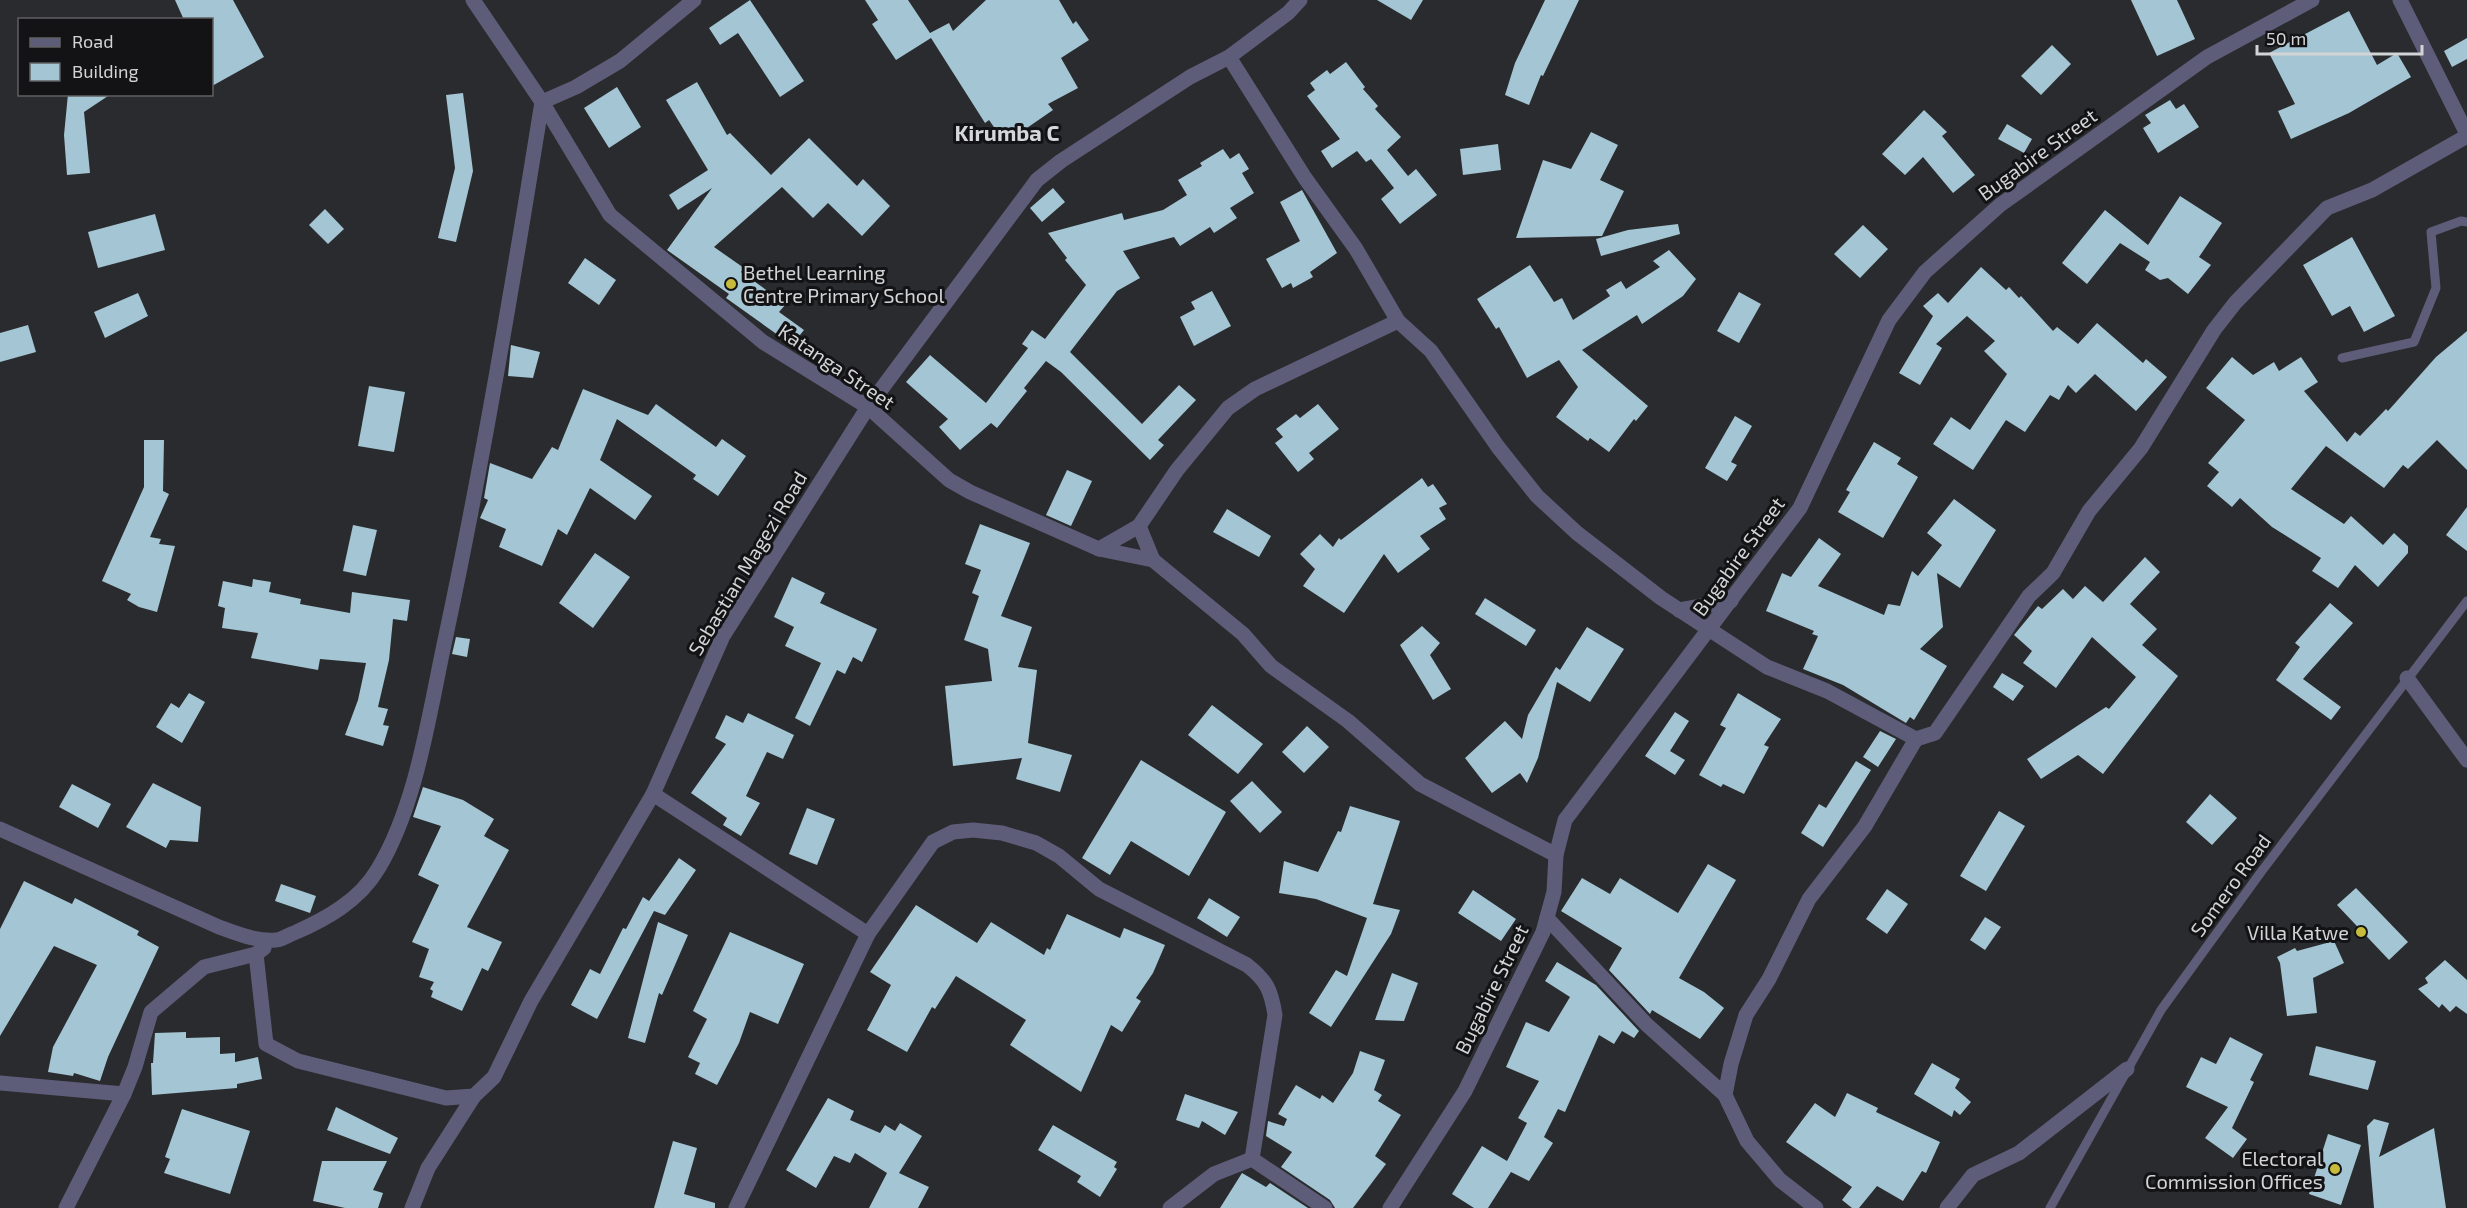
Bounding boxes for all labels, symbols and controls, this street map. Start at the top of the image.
legend [18,18,213,96]
scale bar [2257,18,2422,56]
text: 50 m [2266,27,2306,49]
text: Road [72,30,113,52]
text: Building [72,60,139,82]
street label: Bugabire Street [1973,103,2101,205]
district label: Kirumba C [954,119,1060,145]
place label: Bethel Learning Centre Primary School [743,260,945,307]
marker: Bethel Learning Centre Primary School [724,277,738,291]
street label: Katanga Street [774,318,900,414]
street label: Sebastian Magezi Road [683,467,811,659]
street label: Bugabire Street [1687,492,1789,620]
street label: Somero Road [2185,829,2275,941]
street label: Bugabire Street [1449,920,1533,1058]
place label: Villa Katwe [2247,920,2349,944]
marker: Villa Katwe [2354,925,2368,939]
place label: Electoral Commission Offices [2145,1146,2323,1193]
marker: Electoral Commission Offices [2328,1162,2342,1176]

